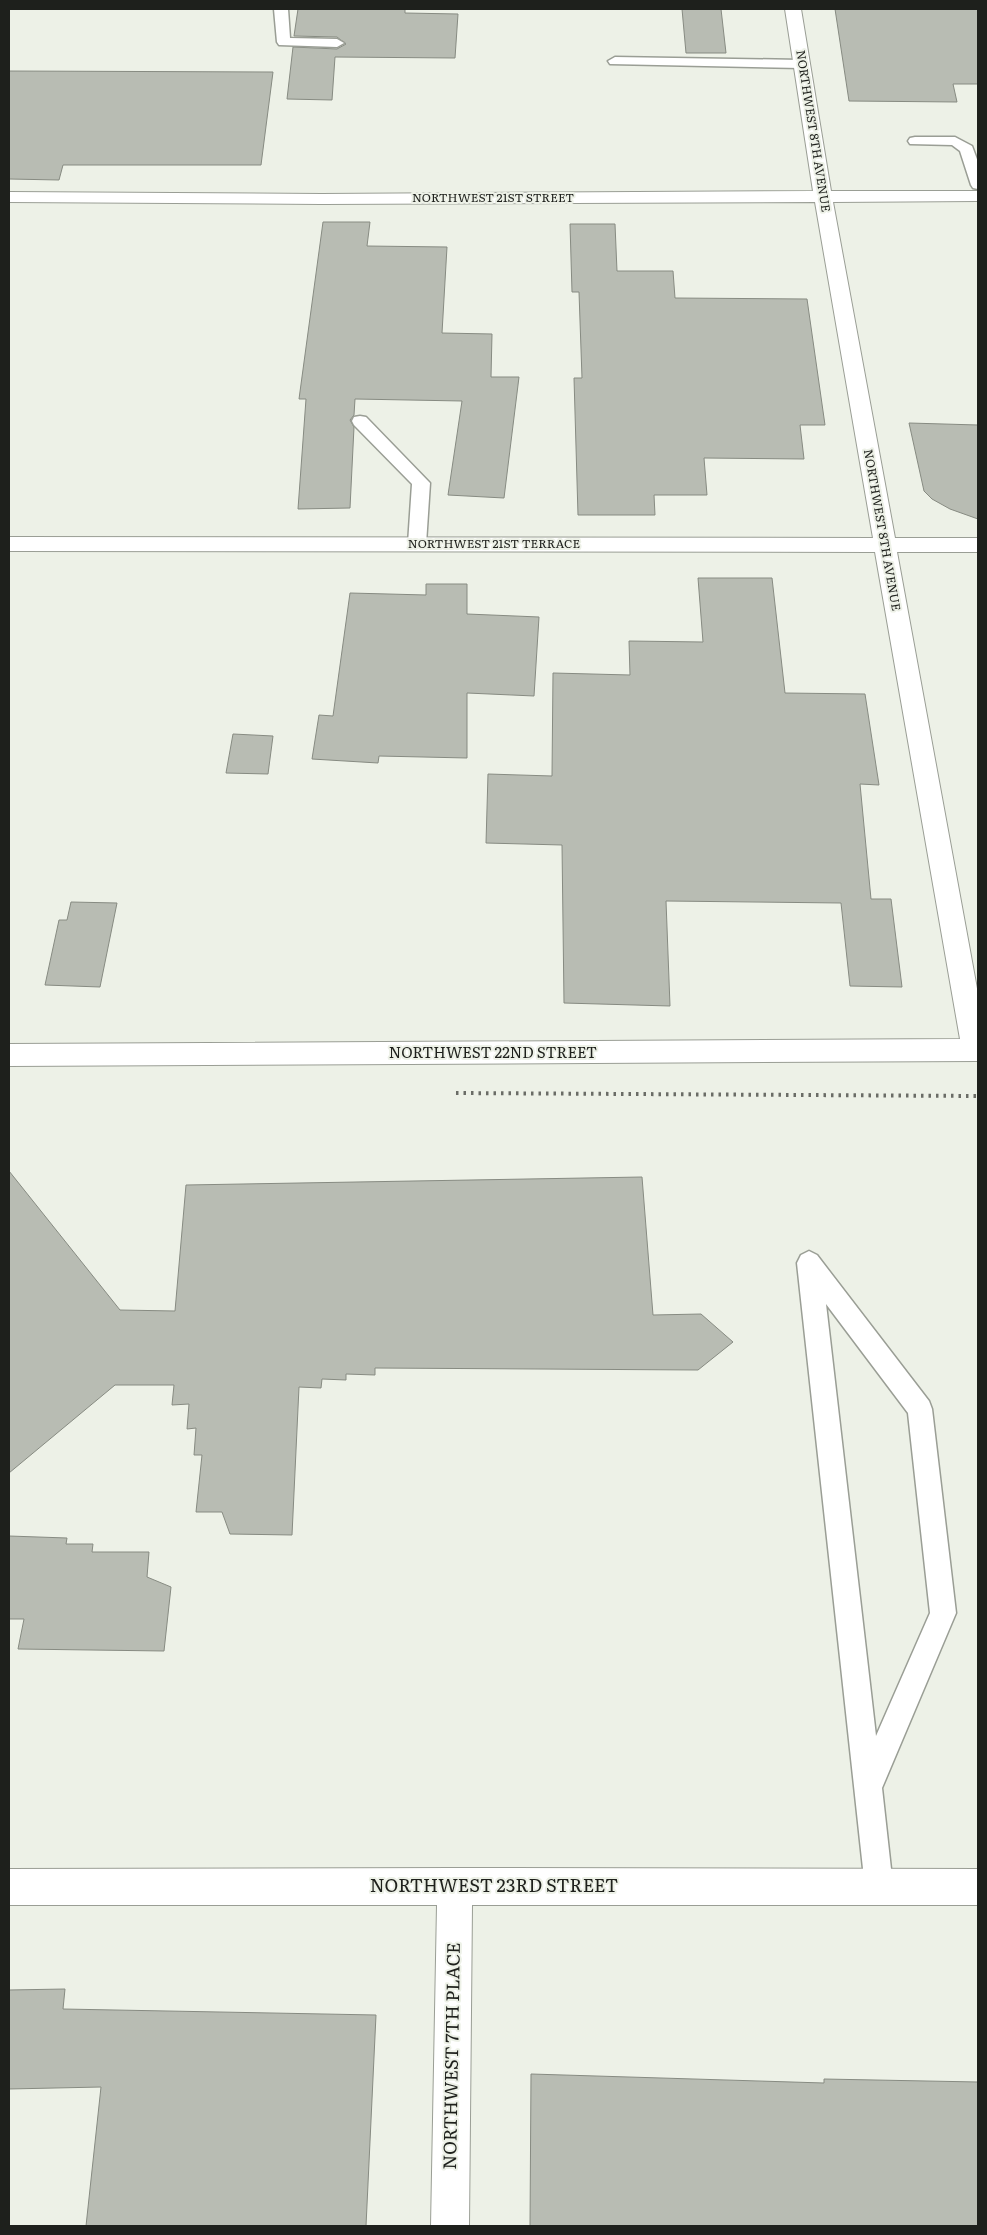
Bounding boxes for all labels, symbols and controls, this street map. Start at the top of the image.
street label: NORTHWEST 8TH AVENUE [792,48,836,214]
street label: NORTHWEST 21ST STREET [412,188,574,206]
street label: NORTHWEST 8TH AVENUE [860,448,906,612]
street label: NORTHWEST 21ST TERRACE [408,534,580,552]
street label: NORTHWEST 22ND STREET [389,1040,597,1063]
street label: NORTHWEST 23RD STREET [370,1871,618,1898]
street label: NORTHWEST 7TH PLACE [435,1942,466,2170]

